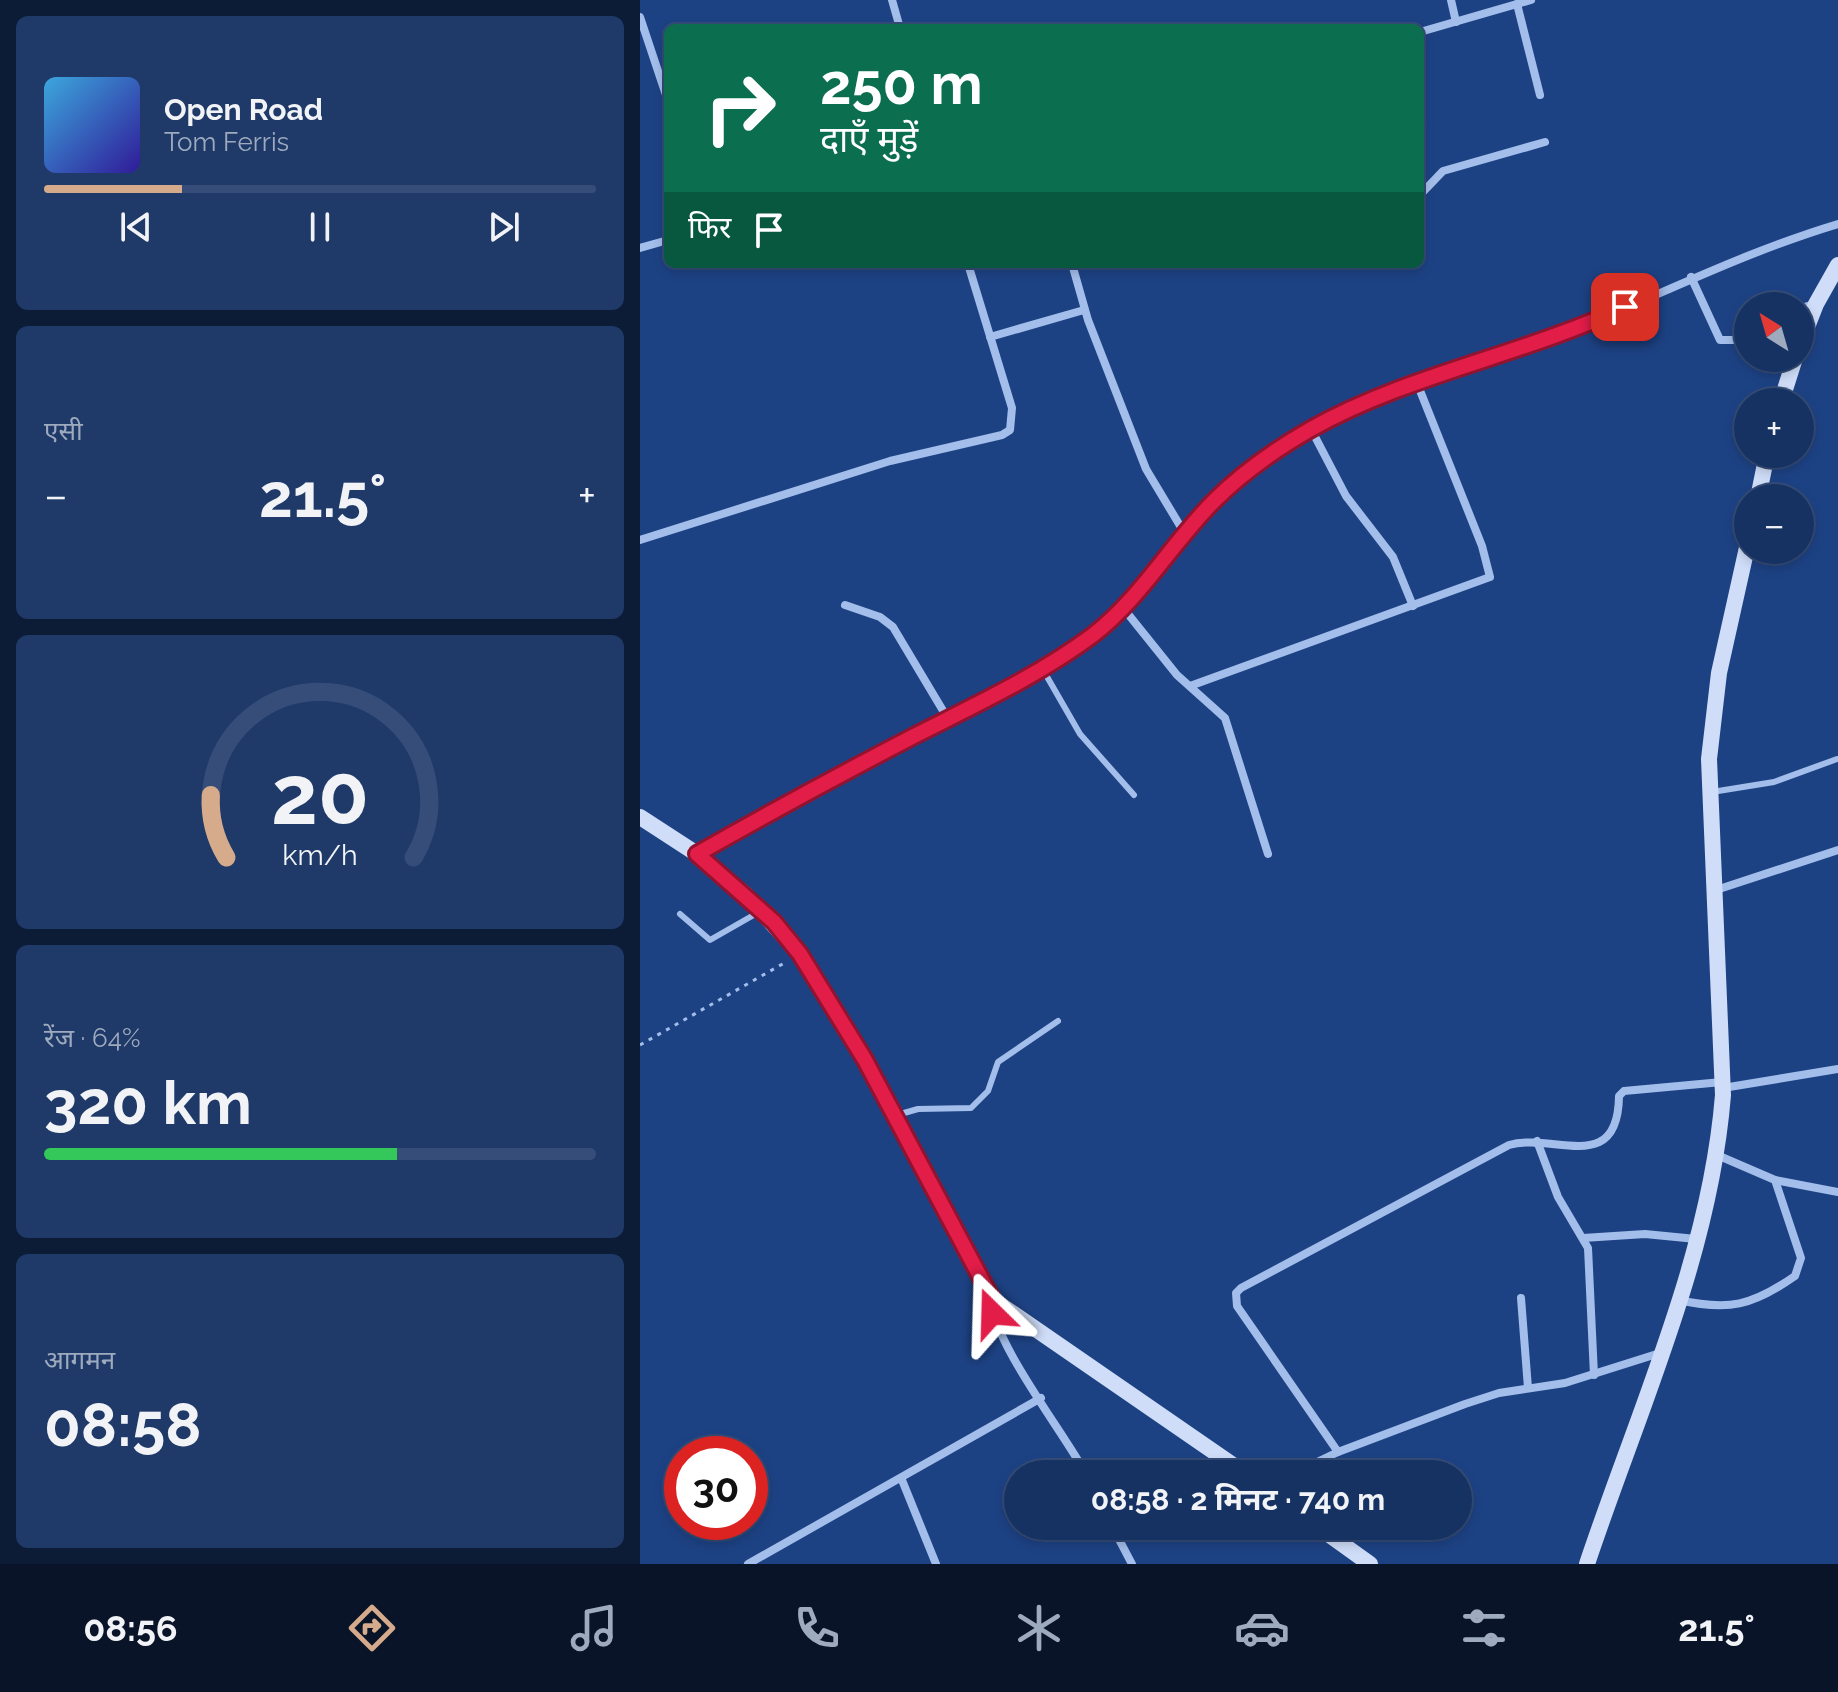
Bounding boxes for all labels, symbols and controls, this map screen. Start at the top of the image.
text: 250 m [820,51,983,117]
icon: right [688,56,792,160]
text: Open Road [164,92,323,127]
text: दाएँ मुड़ें [820,118,918,160]
text: Tom Ferris [164,127,289,157]
icon: previous [114,205,158,249]
icon: pause [298,205,342,249]
icon: next [482,205,526,249]
icon: arrive [747,208,791,252]
text: फिर [688,210,731,245]
pin [1591,273,1659,341]
icon: arrive [1603,285,1647,329]
north arrow [1734,292,1814,372]
map controls [1734,292,1814,564]
button: + [1734,388,1814,468]
text: एसी [44,416,83,446]
text: 21.5° [259,461,386,531]
text: − [44,470,68,521]
text: + [578,470,596,521]
button: − [1734,484,1814,564]
text: 20 [271,746,369,843]
text: km/h [282,838,358,872]
text: रेंज · 64% [44,1023,141,1053]
text: 320 km [44,1068,252,1138]
position arrow [950,1271,1034,1355]
text: आगमन [44,1345,115,1375]
text: 08:58 [44,1390,201,1460]
speed limit sign: 30 [664,1436,768,1540]
text: 08:58 · 2 मिनट · 740 m [1091,1482,1385,1517]
icon: directions [344,1600,400,1656]
icon: music [566,1600,622,1656]
icon: phone [789,1600,845,1656]
icon: climate [1011,1600,1067,1656]
icon: car [1234,1600,1290,1656]
icon: filters [1456,1600,1512,1656]
text: 08:56 [83,1607,178,1649]
text: 21.5° [1678,1607,1755,1649]

